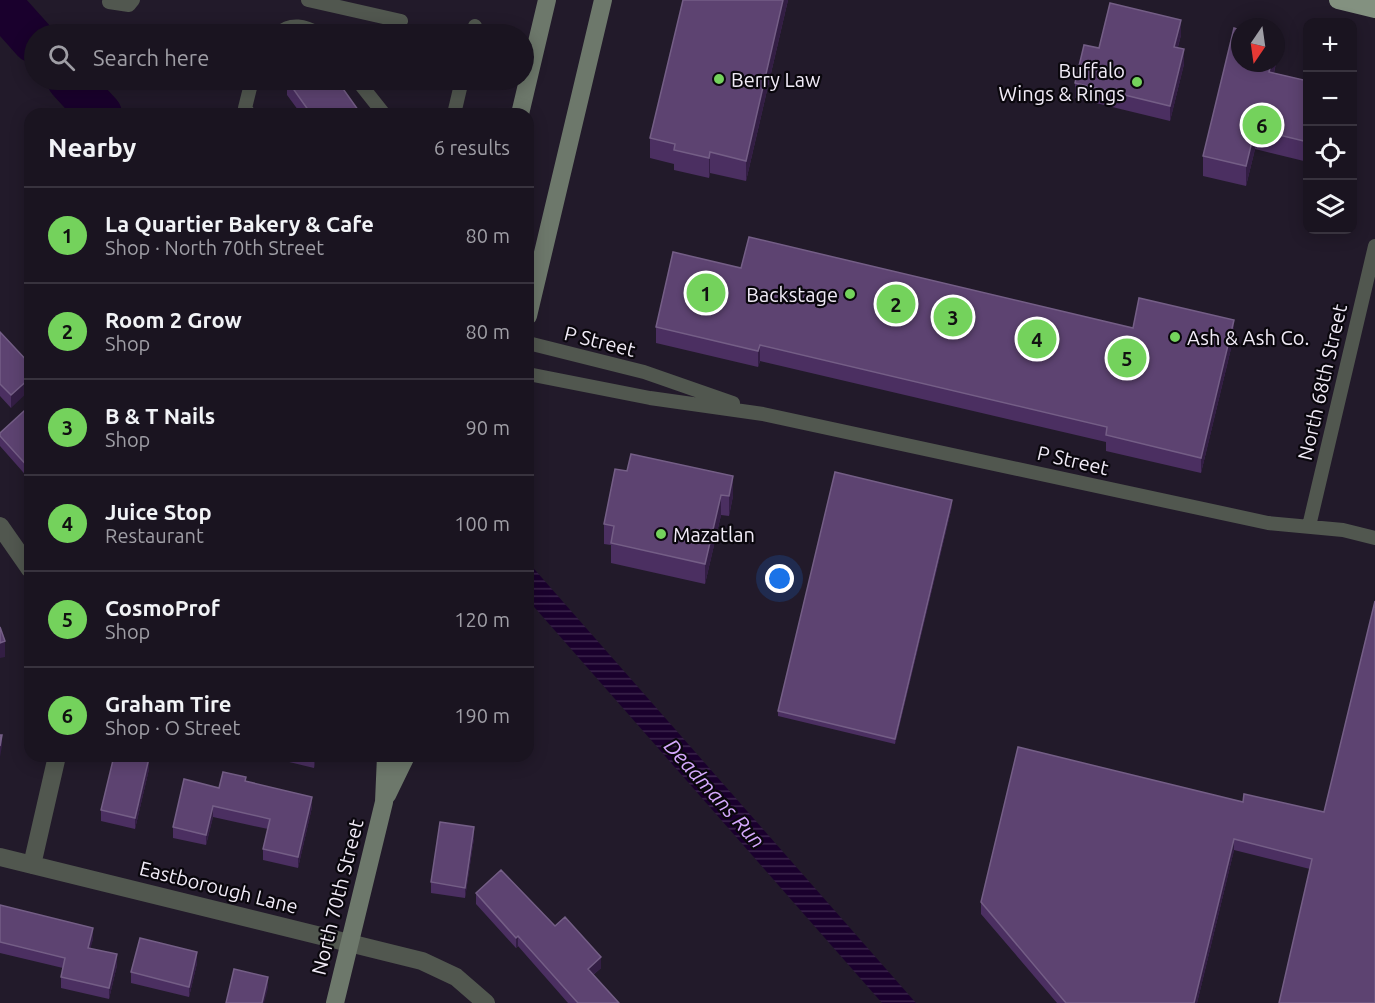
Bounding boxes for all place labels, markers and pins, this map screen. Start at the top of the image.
place label: Buffalo Wings & Rings [998,59,1125,105]
place label: Berry Law [731,68,821,91]
marker: Berry Law [712,72,726,86]
marker: Buffalo Wings & Rings [1130,75,1144,89]
pin: 6 [1242,102,1282,148]
pin: 1 [686,270,726,316]
pin: 2 [876,282,916,326]
place label: Backstage [746,283,838,306]
marker: Backstage [843,287,857,301]
pin: 3 [934,294,972,340]
pin: 4 [1018,316,1056,362]
place label: Ash & Ash Co. [1187,326,1309,349]
marker: Ash & Ash Co. [1168,330,1182,344]
pin: 5 [1108,336,1146,380]
place label: Mazatlan [673,523,755,546]
marker: Mazatlan [654,527,668,541]

